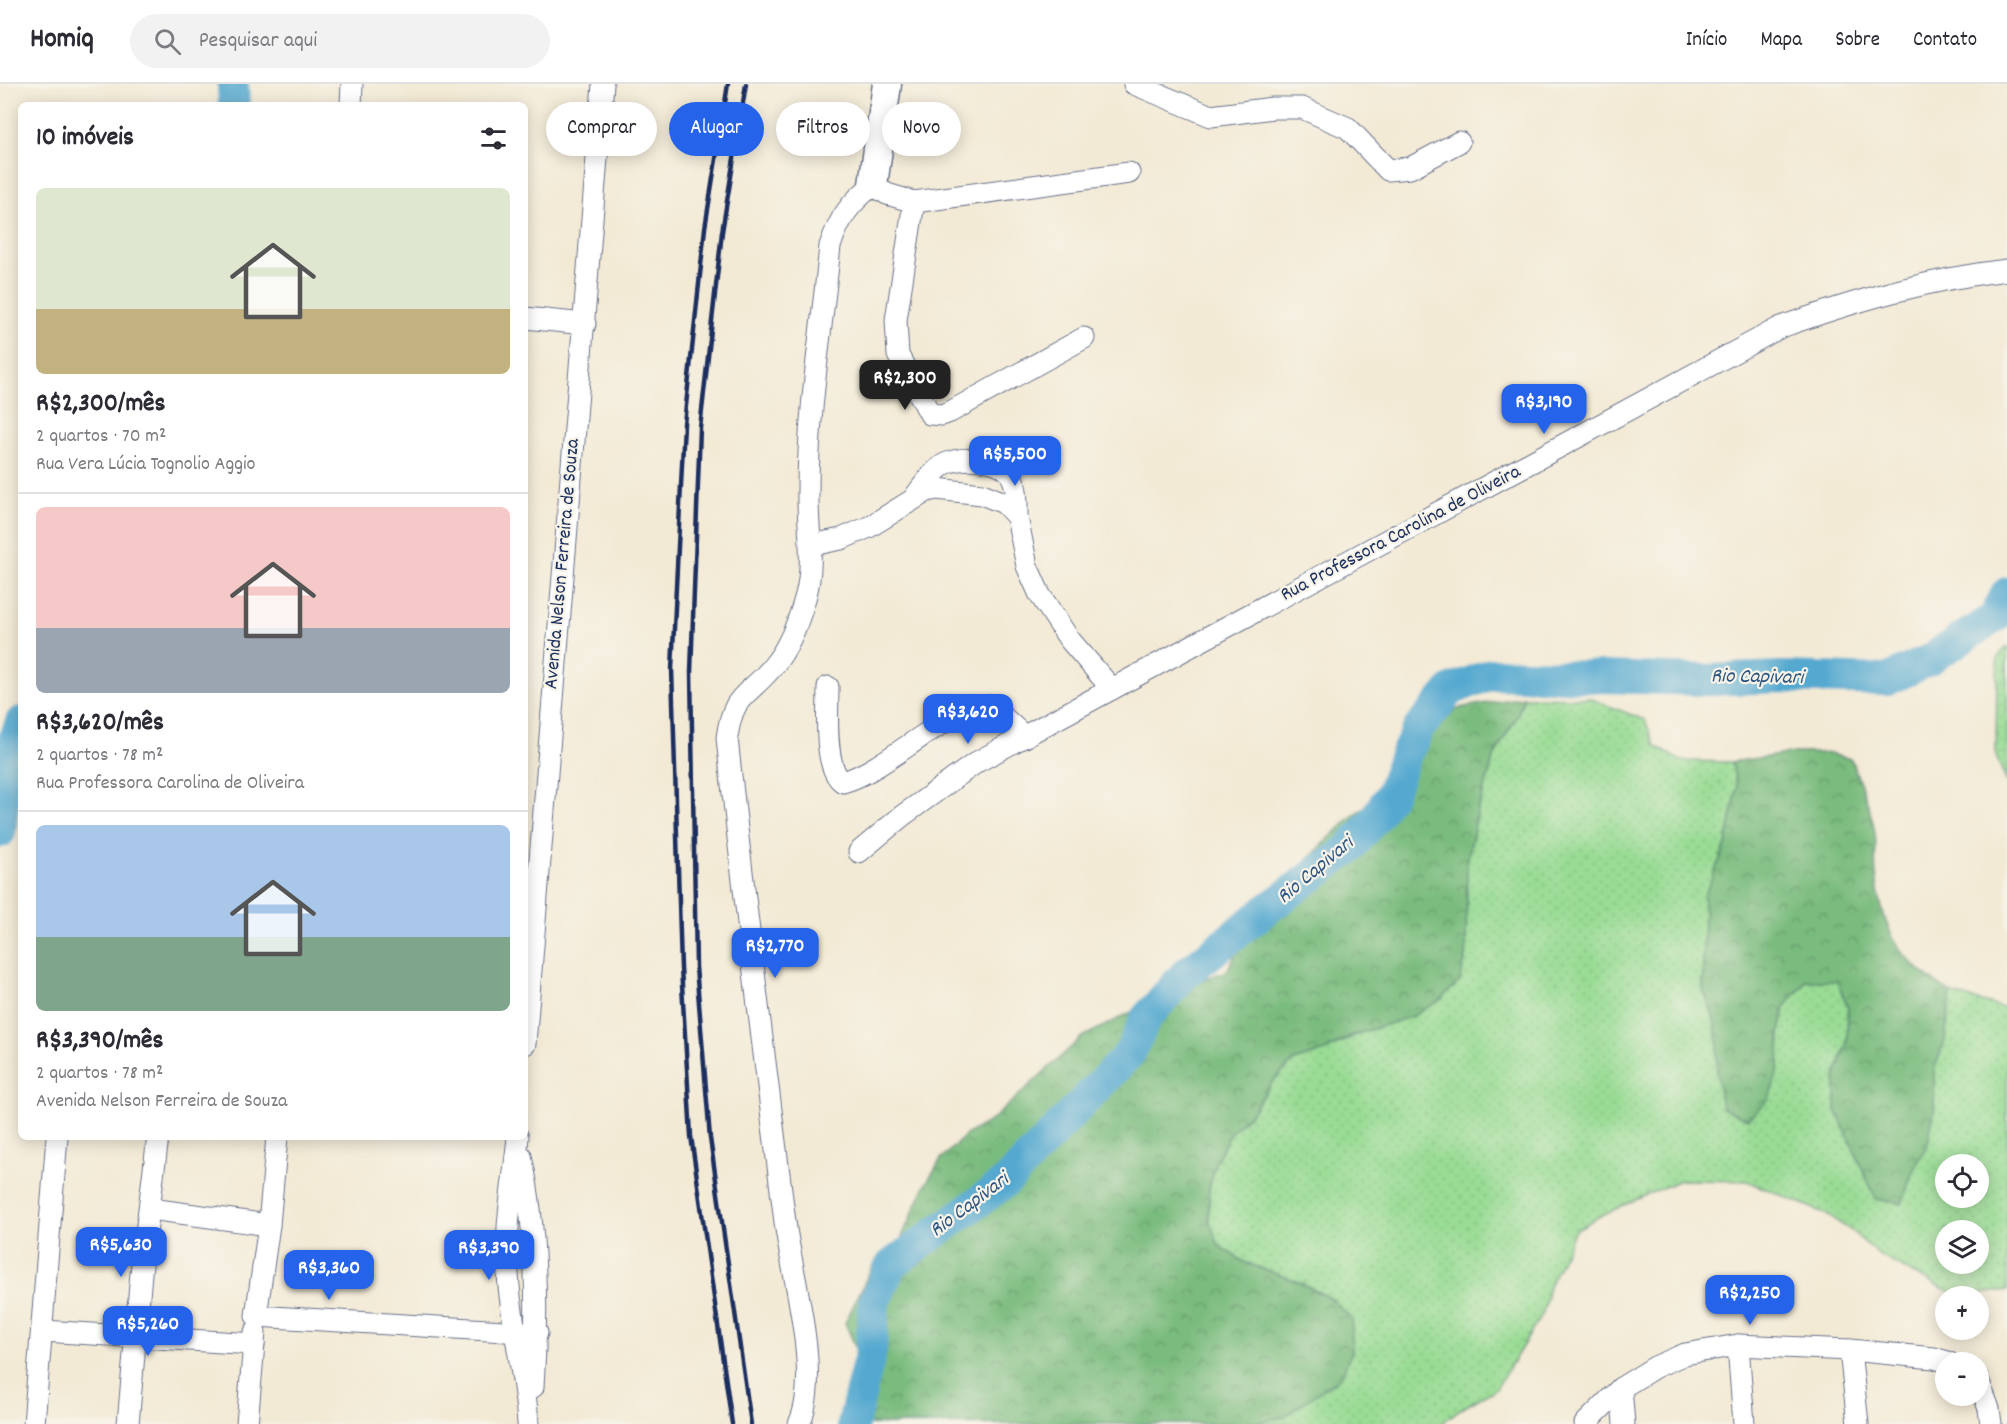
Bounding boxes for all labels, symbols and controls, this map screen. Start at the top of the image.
search box [130,14,550,68]
text: Homiq [30,21,94,61]
icon: search [151,25,184,58]
text: Pesquisar aqui [199,26,317,57]
text: Início [1686,26,1727,56]
text: Mapa [1760,26,1802,56]
text: Sobre [1835,26,1880,56]
text: Contato [1913,26,1977,56]
chip: Comprar [546,102,657,156]
chip: Alugar [669,102,764,156]
chip: Filtros [776,102,870,156]
chip: Novo [882,102,961,156]
text: 10 imóveis [36,120,134,157]
icon: filters [477,122,510,155]
icon: home [219,227,327,335]
pin: R$2,300 [850,360,960,411]
text: R$2,300 [873,365,937,393]
pin: R$3,190 [1489,384,1599,435]
text: R$2,300/mês [36,386,165,423]
text: R$3,190 [1516,389,1573,417]
text: 2 quartos · 70 m² [36,423,166,451]
pin: R$5,500 [960,436,1070,487]
street label: Avenida Nelson Ferreira de Souza [538,437,588,690]
text: R$5,500 [983,441,1047,469]
text: Rua Vera Lúcia Tognolio Aggio [36,451,255,479]
street label: Rua Professora Carolina de Oliveira [1276,458,1526,609]
icon: home [219,546,327,654]
water label: Rio Capivari [1711,662,1807,694]
pin: R$3,620 [913,694,1023,745]
text: R$3,620 [937,699,999,727]
text: R$3,620/mês [36,705,164,742]
text: 2 quartos · 78 m² [36,742,163,770]
text: Rua Professora Carolina de Oliveira [36,770,304,798]
water label: Rio Capivari [1271,828,1363,912]
icon: home [219,864,327,972]
pin: R$2,770 [720,928,830,979]
text: R$2,770 [746,933,804,961]
text: R$3,390/mês [36,1023,163,1060]
text: 2 quartos · 78 m² [36,1060,163,1088]
text: Avenida Nelson Ferreira de Souza [36,1088,287,1116]
map controls [1935,1154,1989,1406]
button: locate [1935,1154,1989,1208]
water label: Rio Capivari [924,1164,1018,1246]
button: layers [1935,1220,1989,1274]
pin: R$5,630 [66,1227,176,1278]
pin: R$3,390 [434,1230,544,1281]
text: R$5,630 [90,1232,152,1260]
text: R$3,390 [458,1235,520,1263]
pin: R$3,360 [274,1250,384,1301]
text: R$3,360 [298,1255,360,1283]
pin: R$2,250 [1695,1275,1805,1326]
text: R$2,250 [1719,1280,1781,1308]
button: + [1935,1286,1989,1340]
pin: R$5,260 [93,1306,203,1357]
text: R$5,260 [117,1311,179,1339]
button: − [1935,1352,1989,1406]

